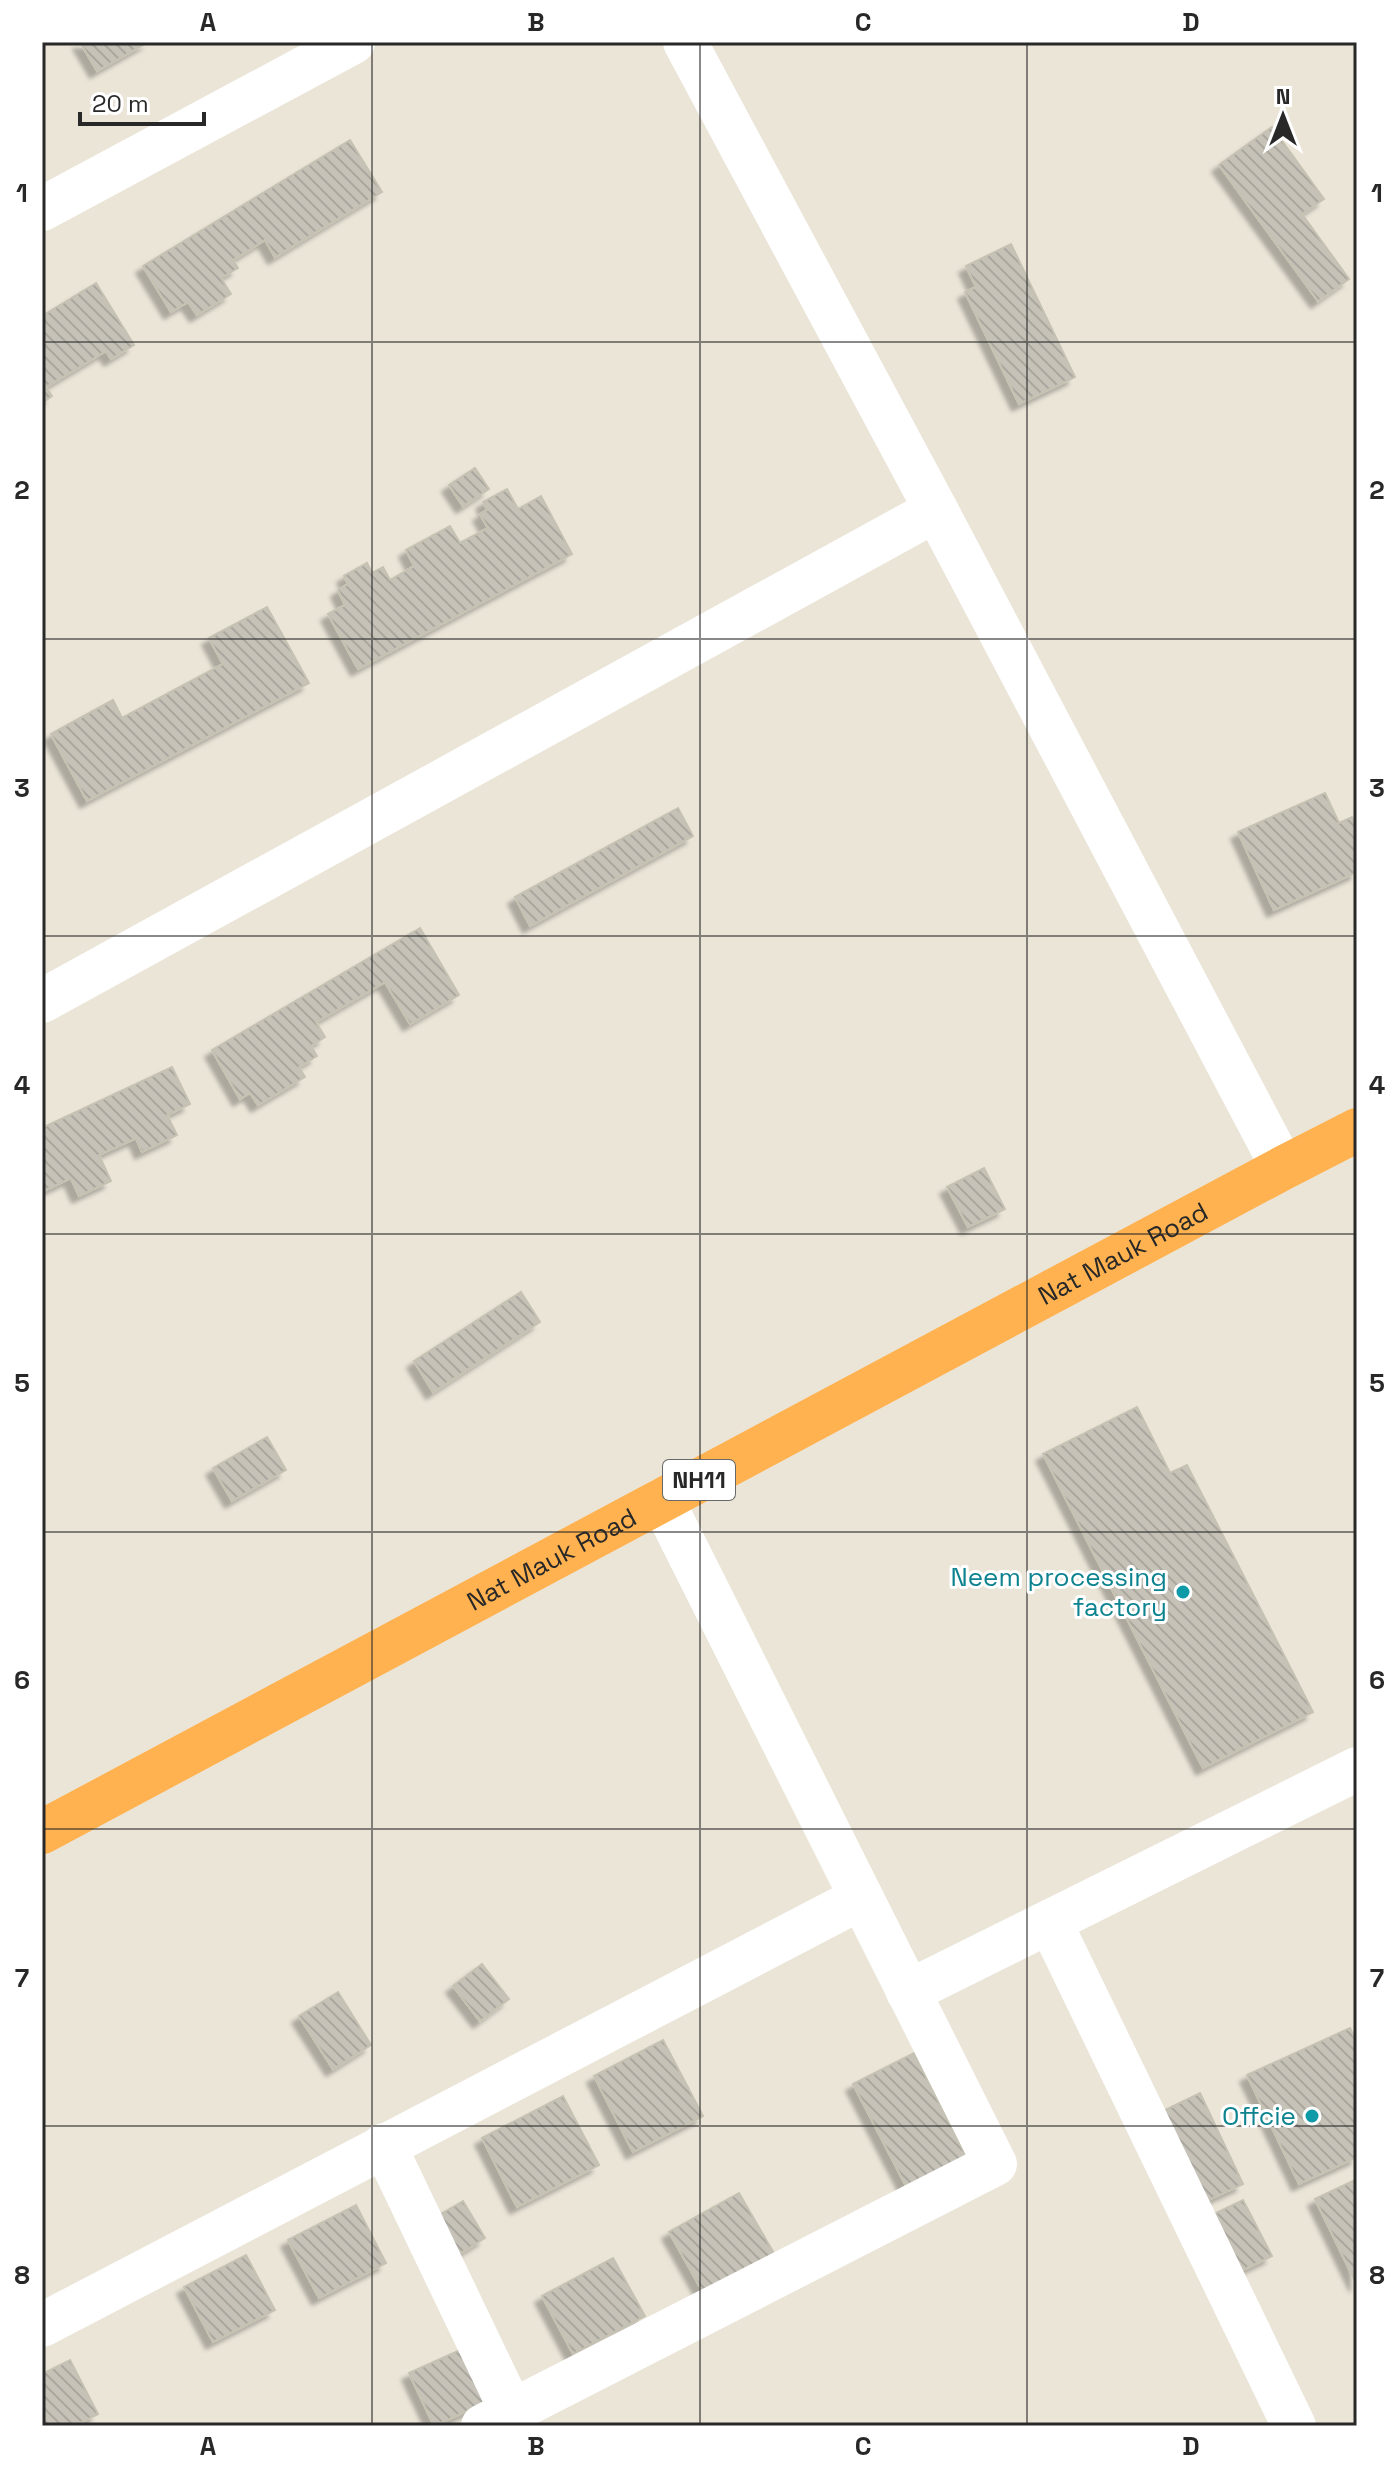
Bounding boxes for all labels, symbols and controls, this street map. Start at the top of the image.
text: A [200,5,217,39]
text: B [527,5,545,39]
text: C [855,5,871,39]
text: D [1182,5,1200,39]
scale bar [80,76,204,126]
north arrow [1243,76,1323,156]
text: N [1276,82,1290,110]
text: 20 m [92,88,149,119]
text: 1 [16,176,28,210]
text: 1 [1371,176,1383,210]
text: 2 [14,473,30,507]
text: 2 [1369,473,1385,507]
text: 3 [14,771,30,805]
text: 3 [1369,771,1385,805]
text: 4 [14,1068,30,1102]
text: 4 [1369,1068,1385,1102]
street label: Nat Mauk Road [1032,1194,1214,1313]
text: 5 [14,1366,30,1400]
text: 5 [1369,1366,1385,1400]
road number: NH11 [663,1460,735,1500]
street label: Nat Mauk Road [461,1500,642,1619]
place label: Neem processing factory [950,1560,1167,1624]
marker: Neem processing factory [1174,1583,1192,1601]
text: 6 [14,1663,30,1697]
text: 6 [1369,1663,1385,1697]
text: 7 [15,1961,29,1995]
text: 7 [1370,1961,1384,1995]
place label: Offcie [1222,2099,1296,2133]
marker: Offcie [1303,2107,1321,2125]
text: 8 [14,2258,30,2292]
text: 8 [1369,2258,1385,2292]
text: A [200,2429,217,2463]
text: B [527,2429,545,2463]
text: C [855,2429,871,2463]
text: D [1182,2429,1200,2463]

